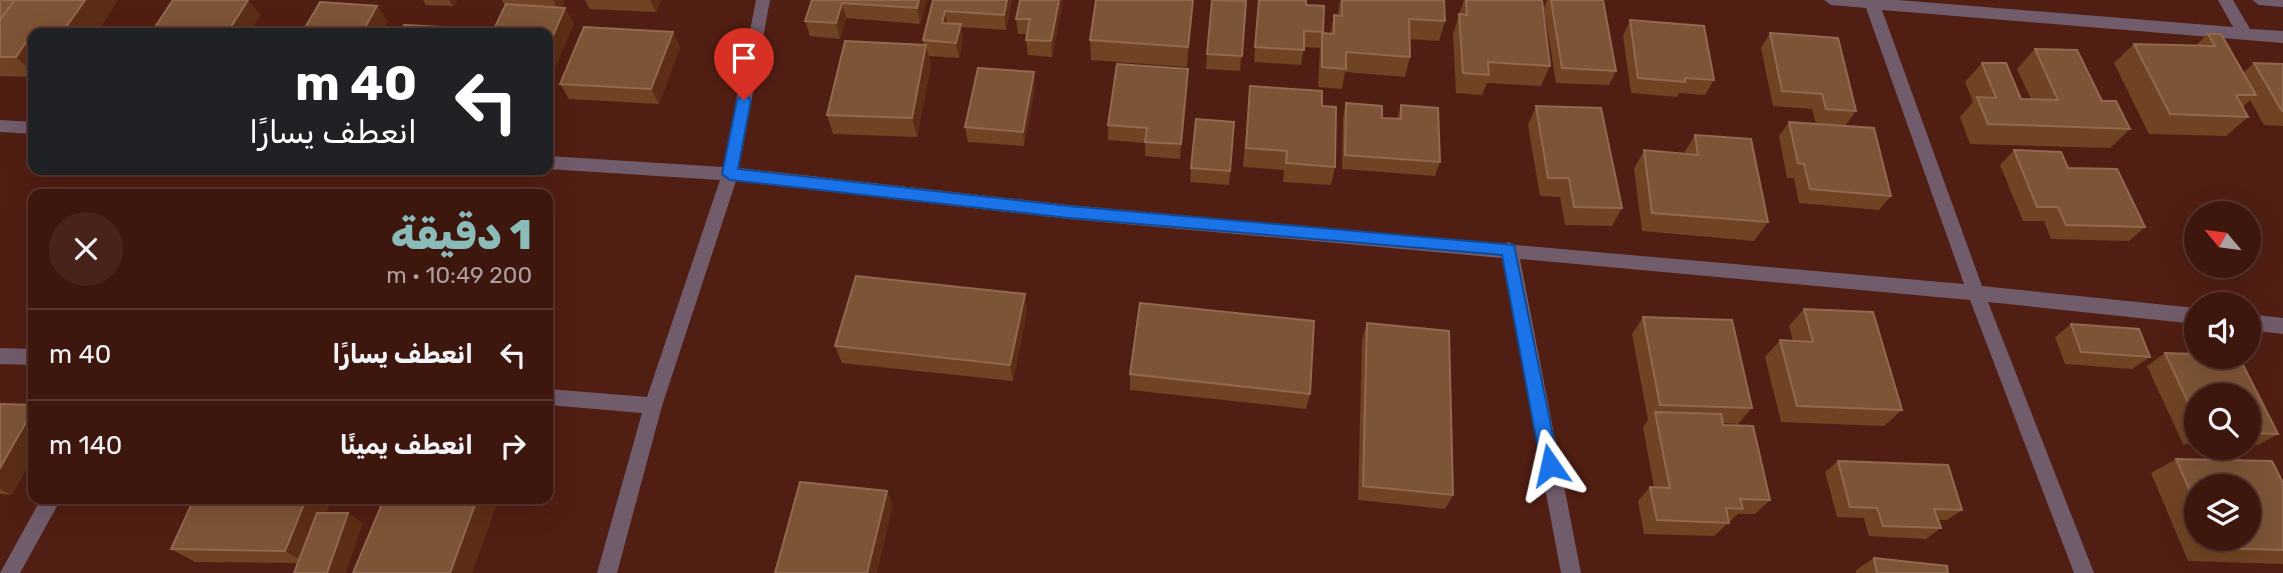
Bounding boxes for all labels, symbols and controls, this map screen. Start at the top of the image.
pin [714,28,774,100]
icon: arrive [725,39,763,77]
text: 40 m [295,54,417,112]
icon: left [441,56,532,147]
text: انعطف يسارًا [249,113,417,151]
north arrow [2184,201,2261,278]
map controls [2184,201,2261,551]
text: 1 دقيقة [391,210,532,260]
button: close [49,212,123,286]
text: 200 m · 10:49 [386,261,532,289]
button: sound [2184,292,2261,369]
icon: left [494,336,532,374]
text: 40 m [49,339,111,370]
text: انعطف يسارًا [332,339,473,370]
button: search [2184,383,2261,460]
icon: right [494,427,532,465]
position arrow [1513,428,1587,502]
text: 140 m [49,430,122,461]
text: انعطف يمينًا [340,430,473,461]
button: layers [2184,474,2261,551]

